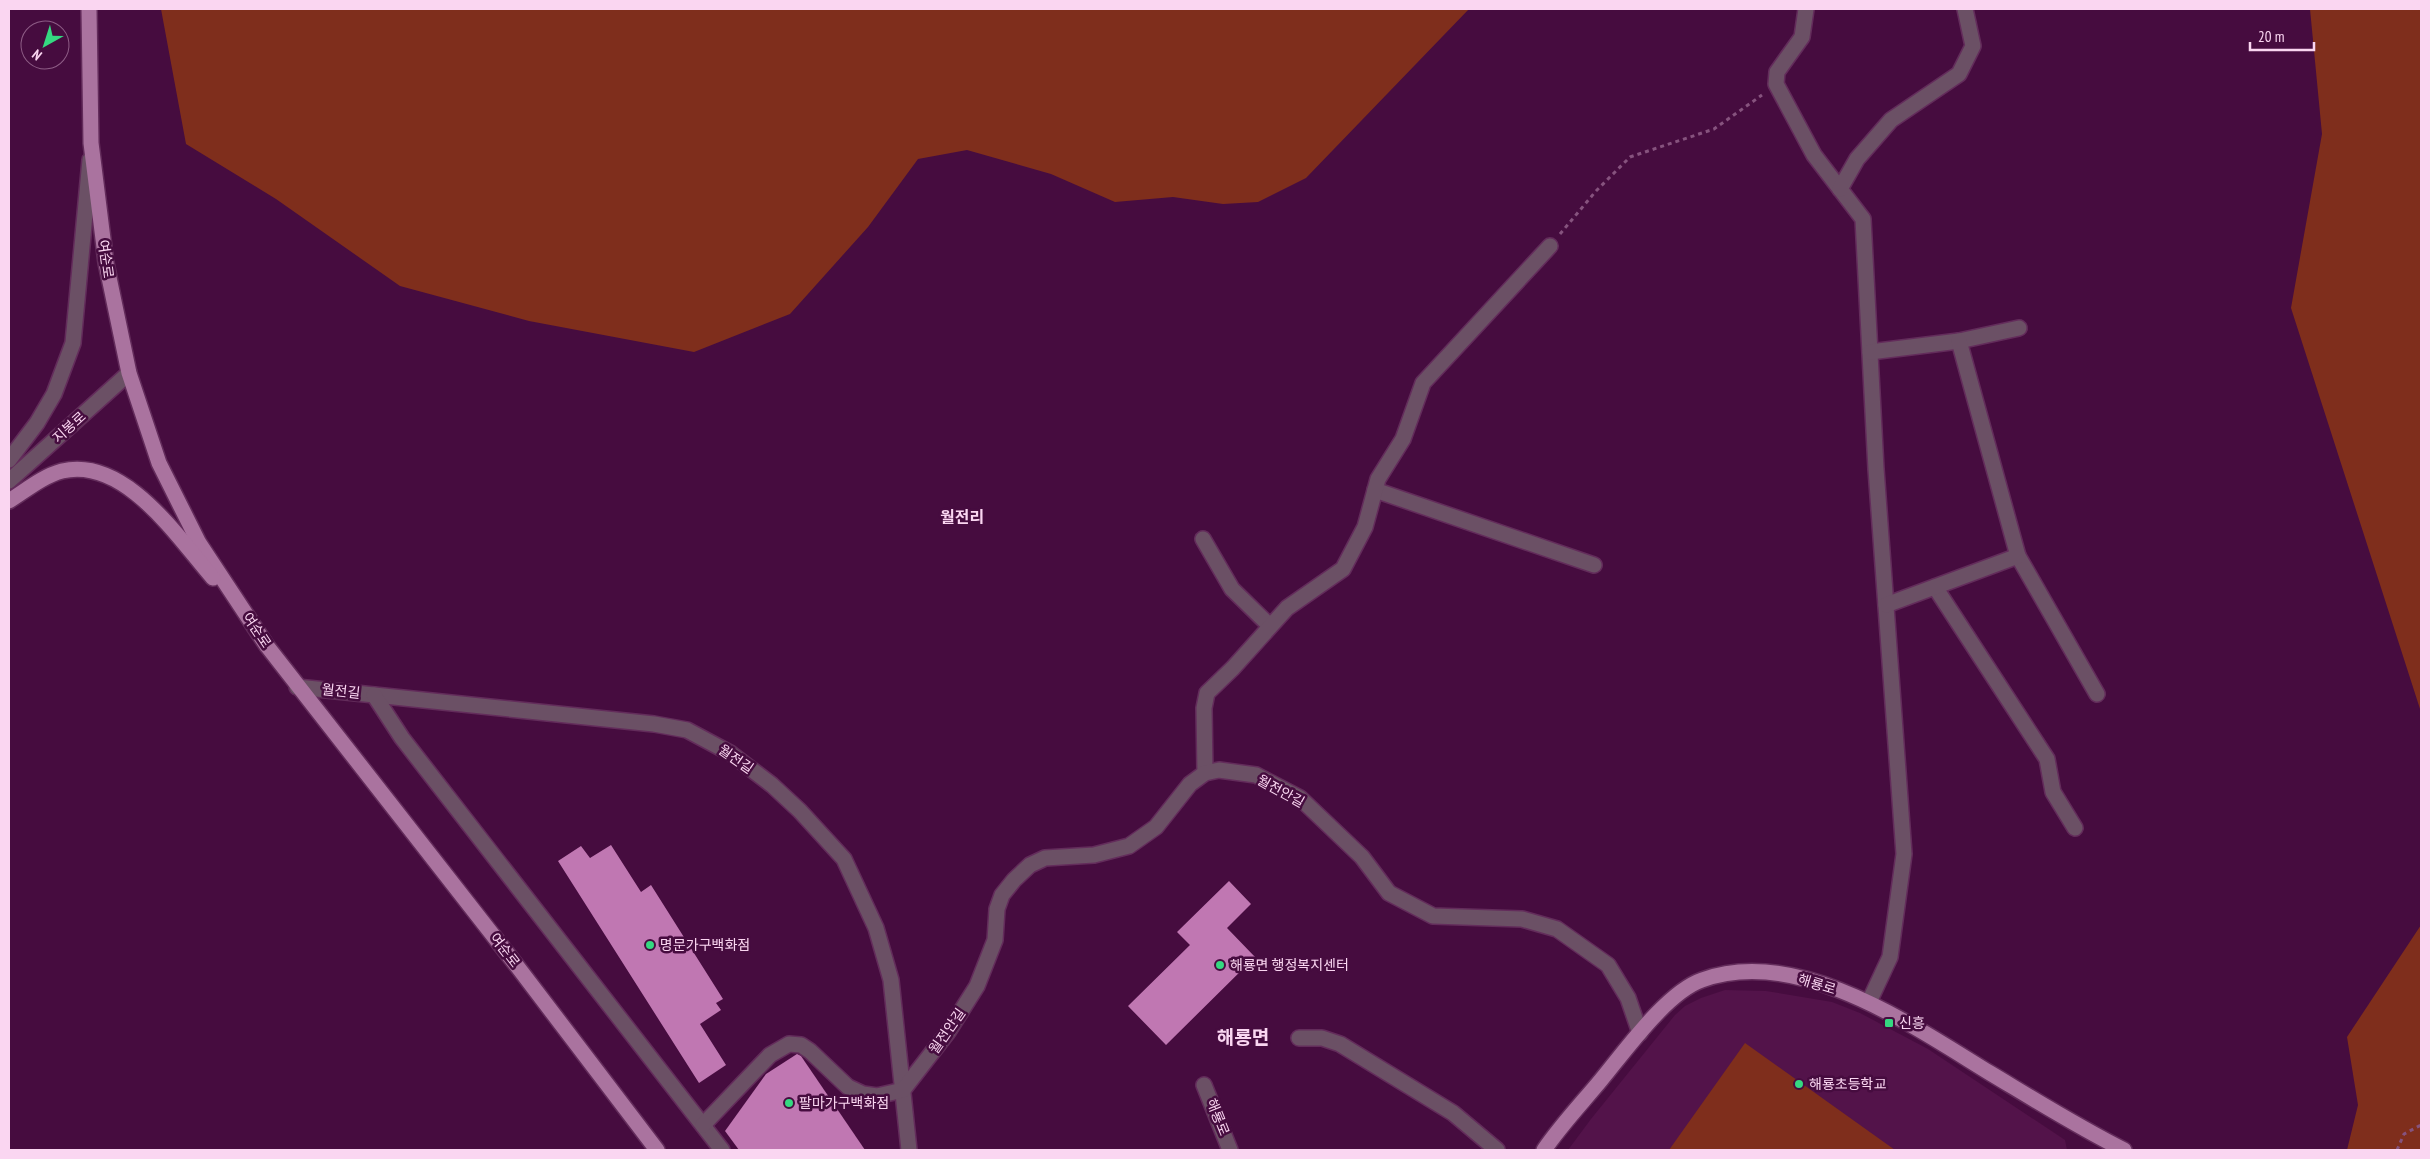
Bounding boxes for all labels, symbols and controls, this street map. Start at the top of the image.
north arrow [20,20,70,70]
scale bar [2250,20,2314,52]
text: 20 m [2258,27,2284,46]
text: N [28,46,45,64]
street label: 여순로 [94,239,118,280]
street label: 지봉로 [49,407,89,447]
district label: 월전리 [940,507,984,527]
street label: 여순로 [239,609,275,651]
street label: 월전길 [321,680,361,702]
street label: 월전길 [715,741,757,777]
street label: 월전안길 [1254,771,1308,811]
street label: 여순로 [486,929,524,971]
place label: 명문가구백화점 [660,936,750,954]
marker: 명문가구백화점 [644,939,656,951]
place label: 해룡면 행정복지센터 [1230,956,1349,974]
marker: 해룡면 행정복지센터 [1214,959,1226,971]
street label: 해룡로 [1796,970,1838,998]
street label: 월전안길 [925,1005,969,1057]
place label: 신흥 [1899,1014,1925,1032]
marker: 신흥 [1883,1017,1895,1029]
district label: 해룡면 [1217,1025,1269,1049]
place label: 해룡초등학교 [1809,1075,1886,1093]
marker: 해룡초등학교 [1793,1078,1805,1090]
place label: 팔마가구백화점 [799,1094,889,1112]
street label: 해룡로 [1202,1096,1234,1138]
marker: 팔마가구백화점 [783,1097,795,1109]

